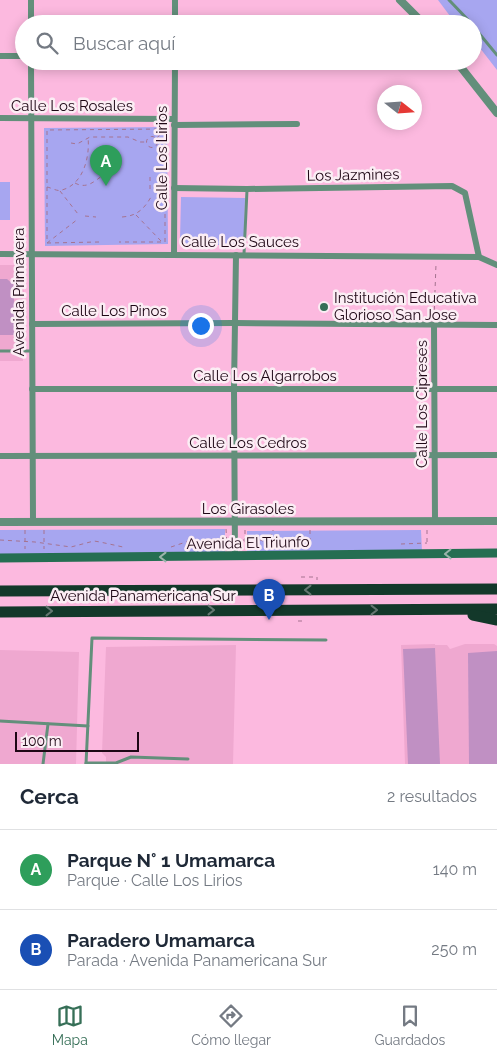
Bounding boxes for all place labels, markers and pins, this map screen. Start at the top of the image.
pin: A [90,145,122,186]
place label: Institución Educativa Glorioso San Jose [334,289,477,324]
marker: Institución Educativa Glorioso San Jose [318,301,330,313]
pin: B [253,579,285,620]

